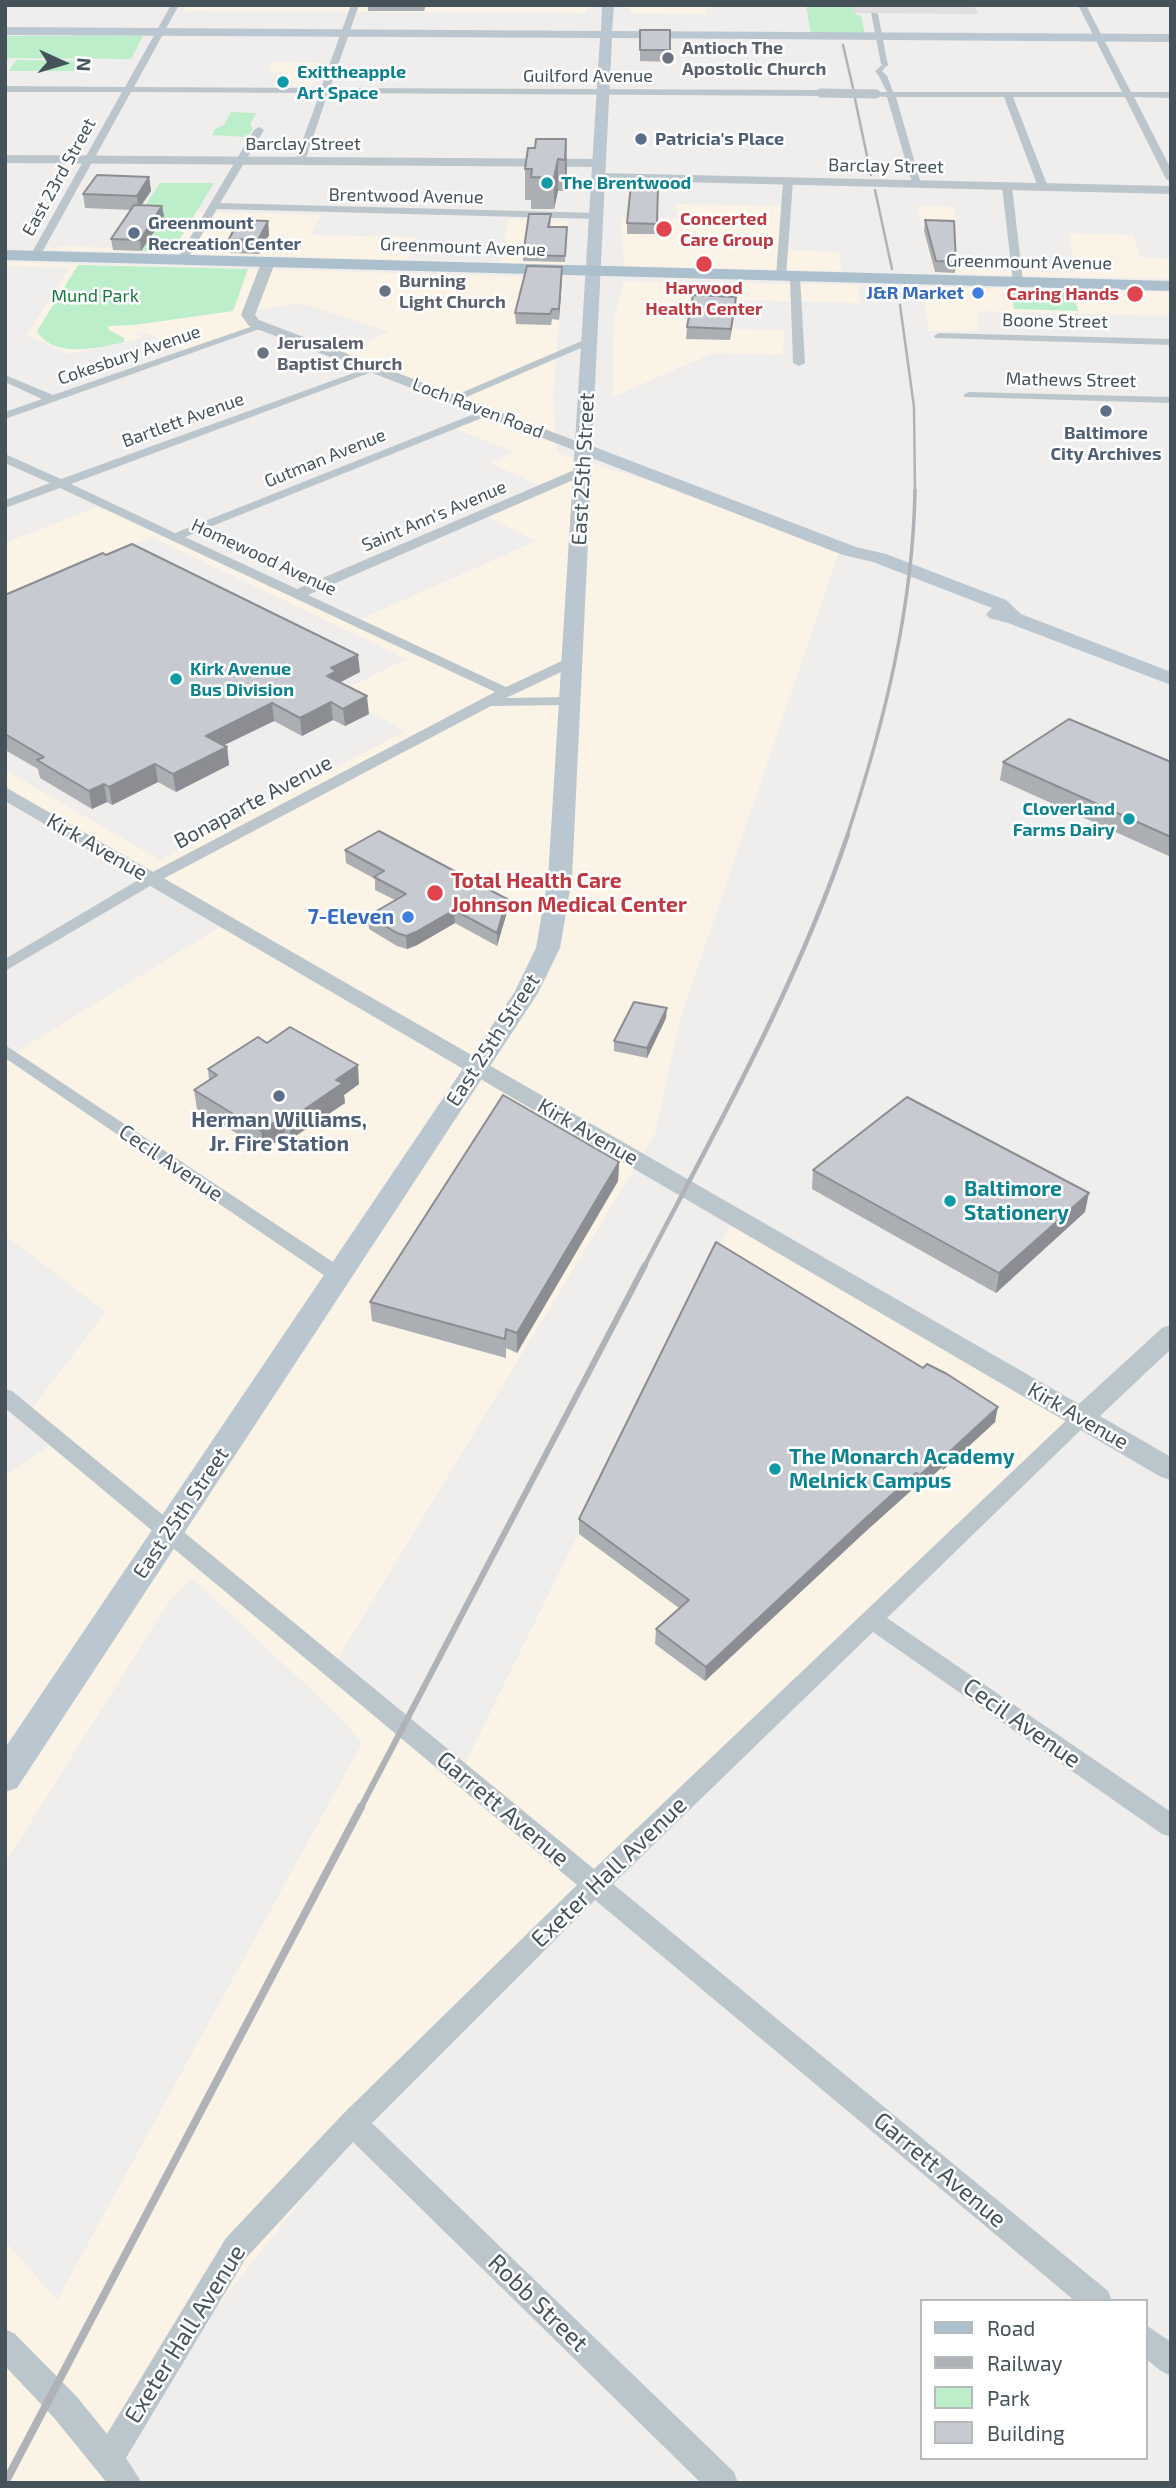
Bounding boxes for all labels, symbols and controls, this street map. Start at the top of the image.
north arrow [28,28,98,98]
place label: Antioch The Apostolic Church [682,37,826,80]
marker: Antioch The Apostolic Church [660,50,676,66]
text: N [72,57,96,72]
place label: Exittheapple Art Space [297,61,406,104]
street label: Guilford Avenue [523,65,653,87]
marker: Exittheapple Art Space [275,74,291,90]
street label: East 23rd Street [18,114,100,240]
place label: Patricia's Place [655,128,784,150]
marker: Patricia's Place [633,131,649,147]
street label: Barclay Street [245,133,361,155]
street label: Barclay Street [828,154,944,178]
place label: The Brentwood [561,172,691,194]
marker: The Brentwood [539,175,555,191]
street label: Brentwood Avenue [328,184,484,208]
place label: Concerted Care Group [680,208,774,250]
place label: Greenmount Recreation Center [148,212,301,255]
marker: Concerted Care Group [654,219,674,239]
marker: Greenmount Recreation Center [126,225,142,241]
street label: Greenmount Avenue [380,233,546,261]
street label: Greenmount Avenue [946,250,1112,274]
marker: Harwood Health Center [694,254,714,274]
place label: Burning Light Church [399,270,506,312]
place label: Harwood Health Center [645,277,763,320]
place label: J&R Market [866,282,964,304]
marker: Burning Light Church [377,283,393,299]
place label: Caring Hands [1007,283,1119,305]
marker: Caring Hands [1125,284,1145,304]
park label: Mund Park [51,285,139,307]
marker: J&R Market [970,285,986,301]
street label: Boone Street [1002,309,1108,333]
street label: Cokesbury Avenue [55,320,203,390]
place label: Jerusalem Baptist Church [277,332,402,374]
marker: Jerusalem Baptist Church [255,345,271,361]
street label: Mathews Street [1005,368,1137,392]
street label: Loch Raven Road [409,373,547,443]
street label: Bartlett Avenue [119,388,247,452]
street label: East 25th Street [566,392,600,546]
marker: Baltimore City Archives [1098,403,1114,419]
place label: Baltimore City Archives [1051,422,1161,464]
street label: Gutman Avenue [261,424,389,492]
street label: Saint Ann's Avenue [358,476,510,556]
street label: Homewood Avenue [188,514,340,600]
place label: Kirk Avenue Bus Division [190,658,294,700]
marker: Kirk Avenue Bus Division [168,671,184,687]
street label: Bonaparte Avenue [170,750,336,854]
place label: Cloverland Farms Dairy [1013,798,1115,840]
street label: Kirk Avenue [42,808,152,886]
marker: Cloverland Farms Dairy [1121,811,1137,827]
place label: Total Health Care Johnson Medical Center [451,868,687,918]
marker: Total Health Care Johnson Medical Center [425,883,445,903]
place label: 7-Eleven [308,904,394,930]
marker: 7-Eleven [400,909,416,925]
street label: East 25th Street [441,969,545,1111]
marker: Herman Williams, Jr. Fire Station [271,1088,287,1104]
street label: Kirk Avenue [533,1093,643,1171]
place label: Herman Williams, Jr. Fire Station [191,1107,367,1157]
street label: Cecil Avenue [114,1119,228,1207]
place label: Baltimore Stationery [964,1176,1069,1226]
marker: Baltimore Stationery [942,1193,958,1209]
street label: Kirk Avenue [1023,1377,1133,1455]
street label: East 25th Street [128,1443,234,1583]
place label: The Monarch Academy Melnick Campus [789,1444,1015,1494]
marker: The Monarch Academy Melnick Campus [767,1461,783,1477]
street label: Cecil Avenue [958,1672,1086,1774]
street label: Garrett Avenue [431,1745,575,1873]
street label: Exeter Hall Avenue [525,1790,693,1954]
street label: Garrett Avenue [868,2106,1012,2234]
street label: Exeter Hall Avenue [118,2239,252,2429]
street label: Robb Street [482,2248,594,2358]
legend [920,2299,1148,2460]
text: Road [987,2315,1035,2340]
text: Railway [987,2350,1063,2375]
text: Park [987,2385,1030,2410]
text: Building [987,2420,1065,2445]

